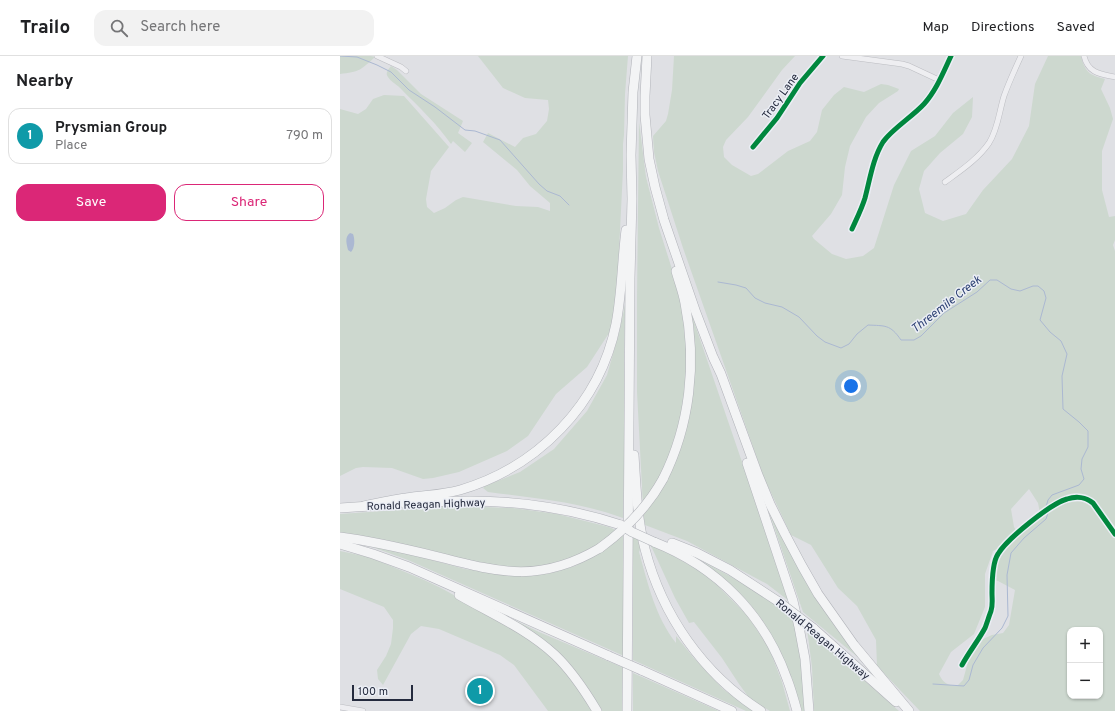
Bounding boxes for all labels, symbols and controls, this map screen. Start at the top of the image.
search box [94,10,374,46]
text: Trailo [20,16,70,40]
icon: search [108,17,130,39]
text: Search here [140,18,220,37]
text: Map [923,19,949,36]
text: Directions [971,19,1035,36]
text: Saved [1057,19,1095,36]
text: Nearby [16,71,73,93]
street label: Tracy Lane [759,71,802,122]
text: Prysmian Group [55,119,167,138]
text: 1 [27,128,33,144]
text: 790 m [286,128,323,144]
text: Place [55,138,87,154]
button: Save [16,184,166,221]
button: Share [174,184,324,221]
water label: Threemile Creek [908,272,986,337]
your location [841,376,861,396]
street label: Ronald Reagan Highway [366,496,486,514]
street label: Ronald Reagan Highway [772,596,872,683]
map controls [1067,627,1103,699]
button: + [1067,627,1103,663]
button: − [1067,663,1103,699]
pin: 1 [467,676,493,706]
scale bar [352,683,413,702]
text: 100 m [358,685,388,699]

